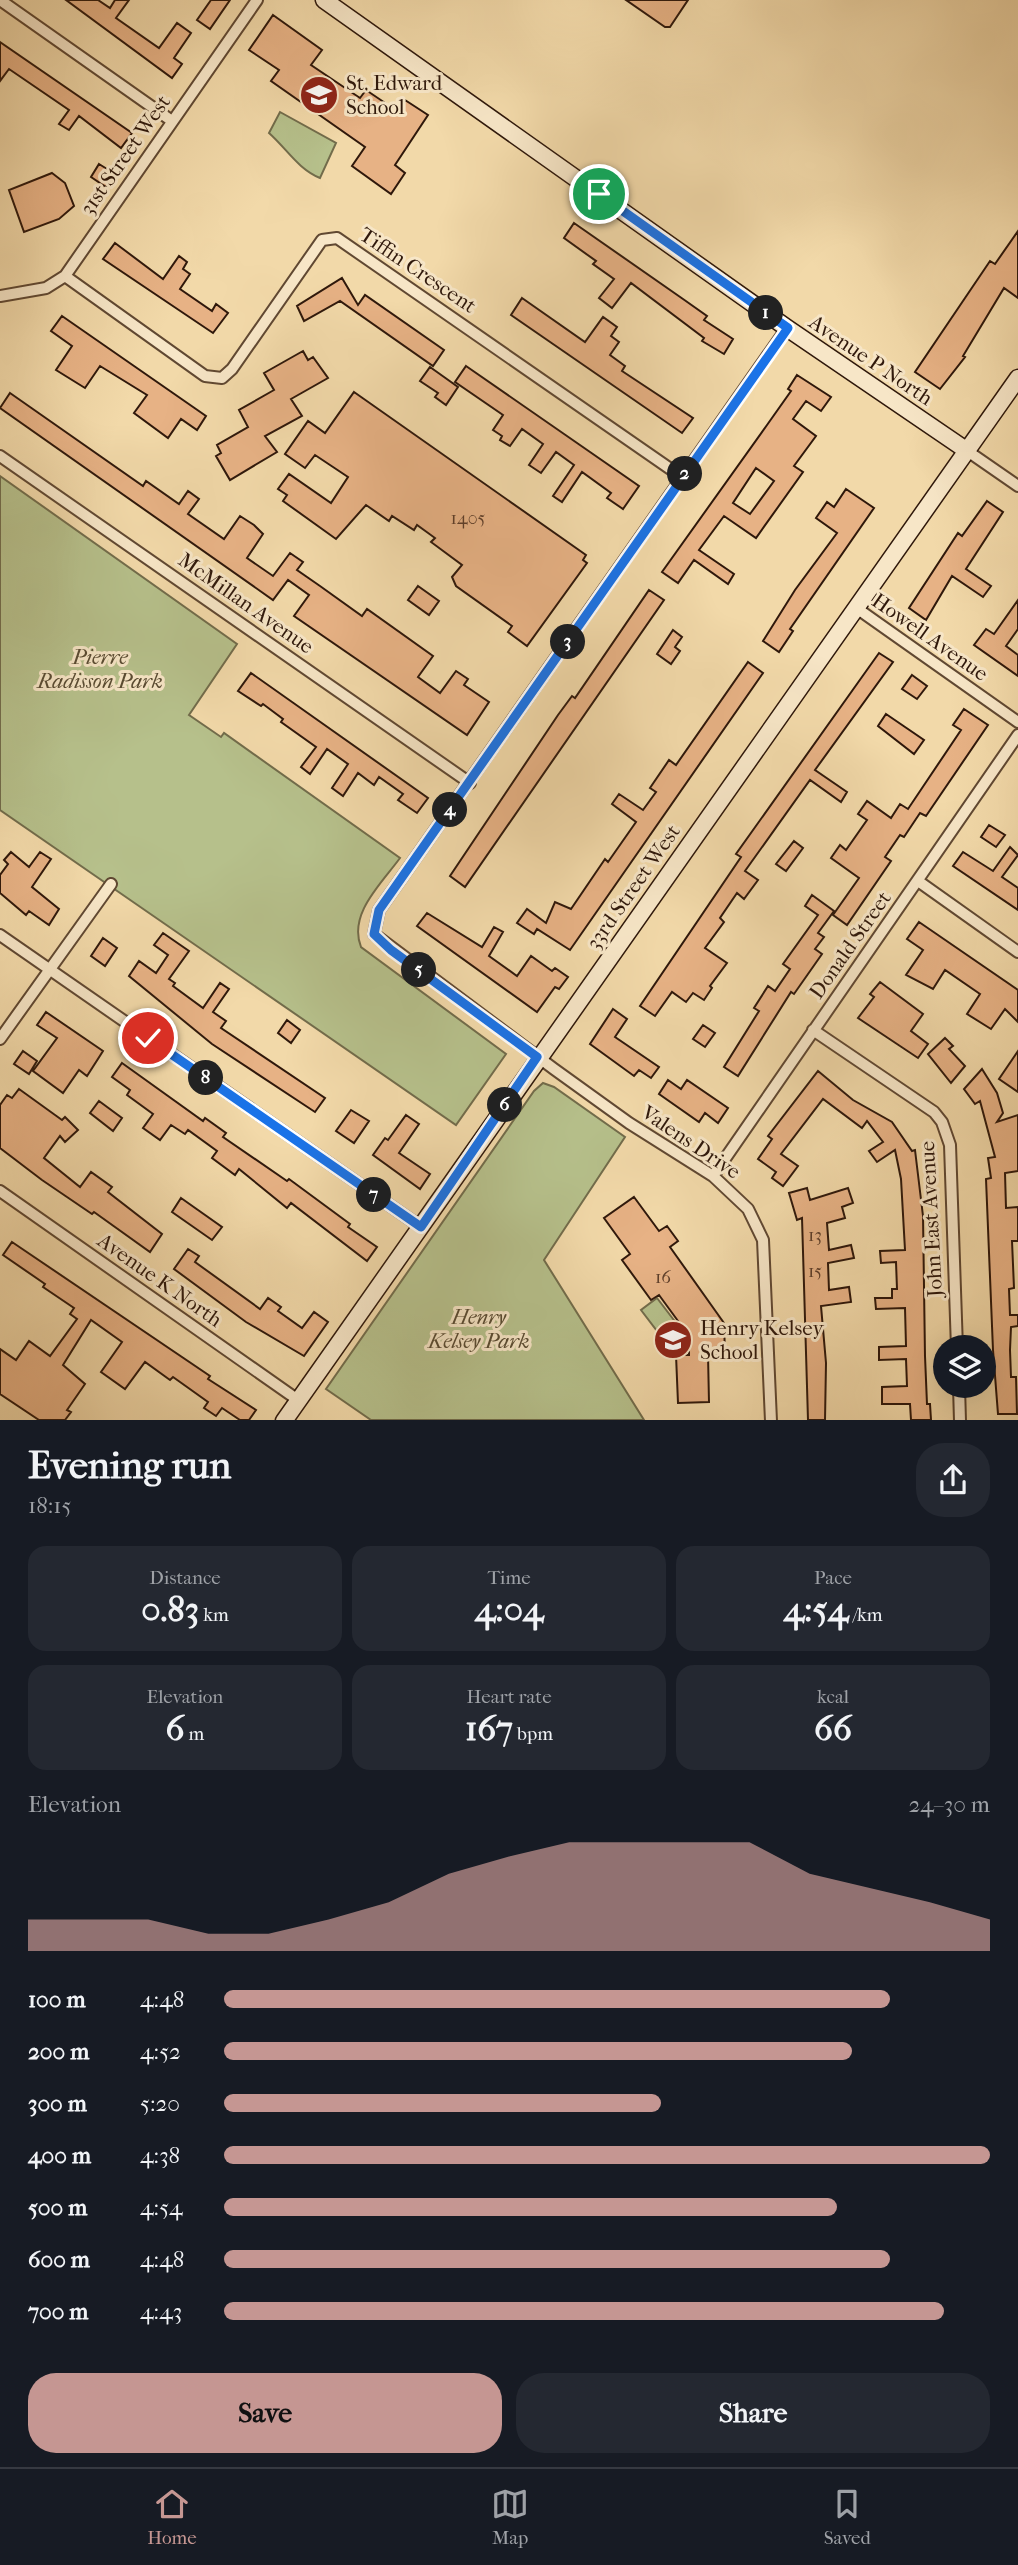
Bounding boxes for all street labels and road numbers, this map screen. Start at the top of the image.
street label: 31st Street West [75,90,175,219]
street label: Tiffin Crescent [355,222,481,318]
street label: Avenue P North [804,309,937,410]
street label: McMillan Avenue [174,547,318,659]
street label: Howell Avenue [867,588,993,686]
street label: 33rd Street West [581,820,685,954]
street label: Donald Street [804,886,896,1003]
street label: Valens Drive [636,1100,745,1184]
street label: John East Avenue [915,1140,947,1300]
street label: Avenue K North [92,1228,227,1332]

